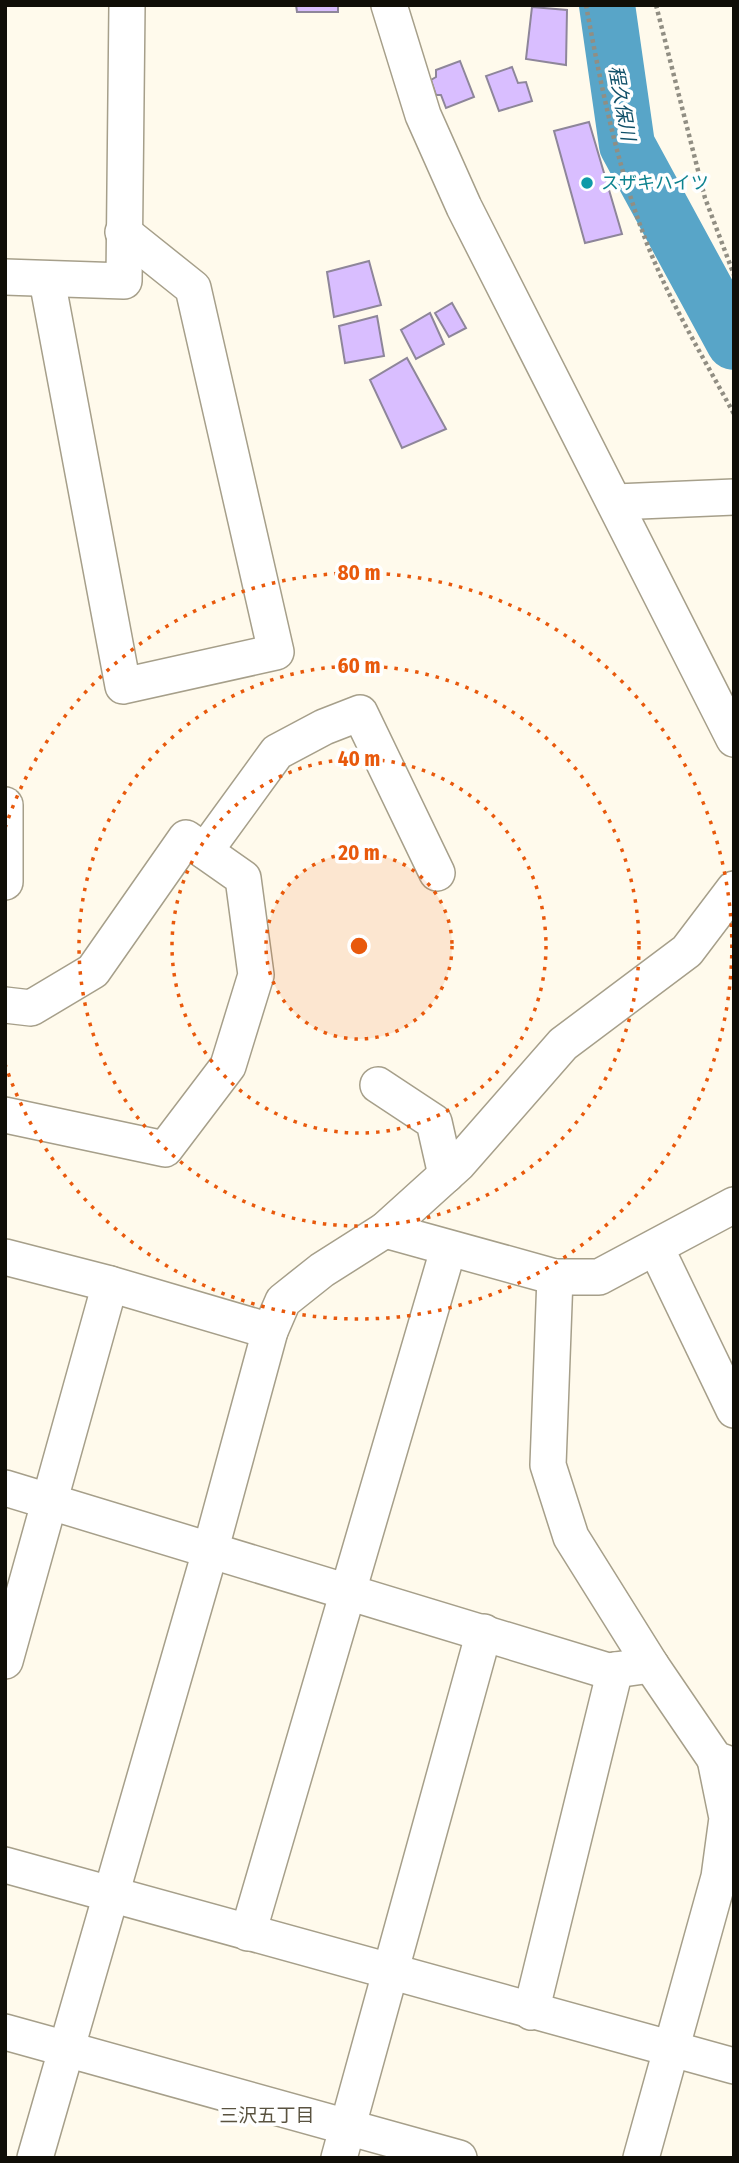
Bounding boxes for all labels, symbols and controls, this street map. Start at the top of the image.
water label: 程久保川 [604,64,640,144]
place label: スザキハイツ [601,172,709,194]
marker: スザキハイツ [579,175,595,191]
text: 80 m [338,560,380,586]
text: 60 m [338,653,380,679]
text: 40 m [338,746,380,772]
text: 20 m [337,840,380,866]
centre of rings [347,934,371,958]
district label: 三沢五丁目 [219,2104,315,2127]

